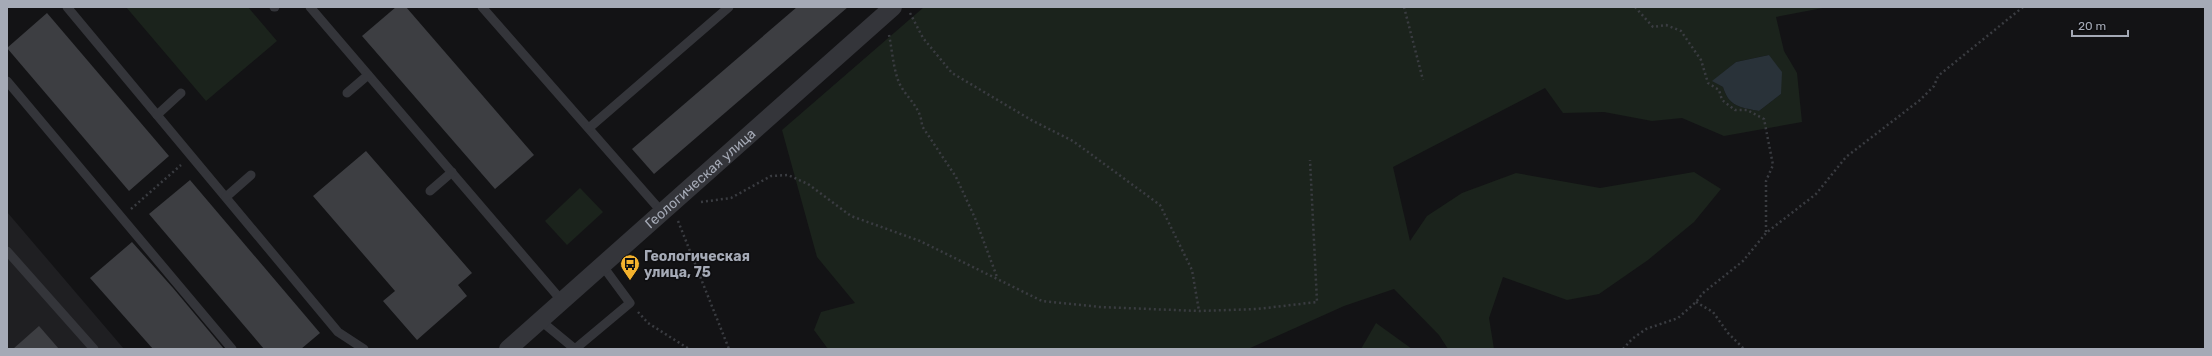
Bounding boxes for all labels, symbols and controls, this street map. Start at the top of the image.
scale bar [2072,12,2128,38]
text: 20 m [2078,19,2106,33]
street label: Геологическая улица [641,125,759,232]
place label: Геологическая улица, 75 [644,248,750,281]
bus stop icon: Геологическая улица, 75 [619,253,641,281]

